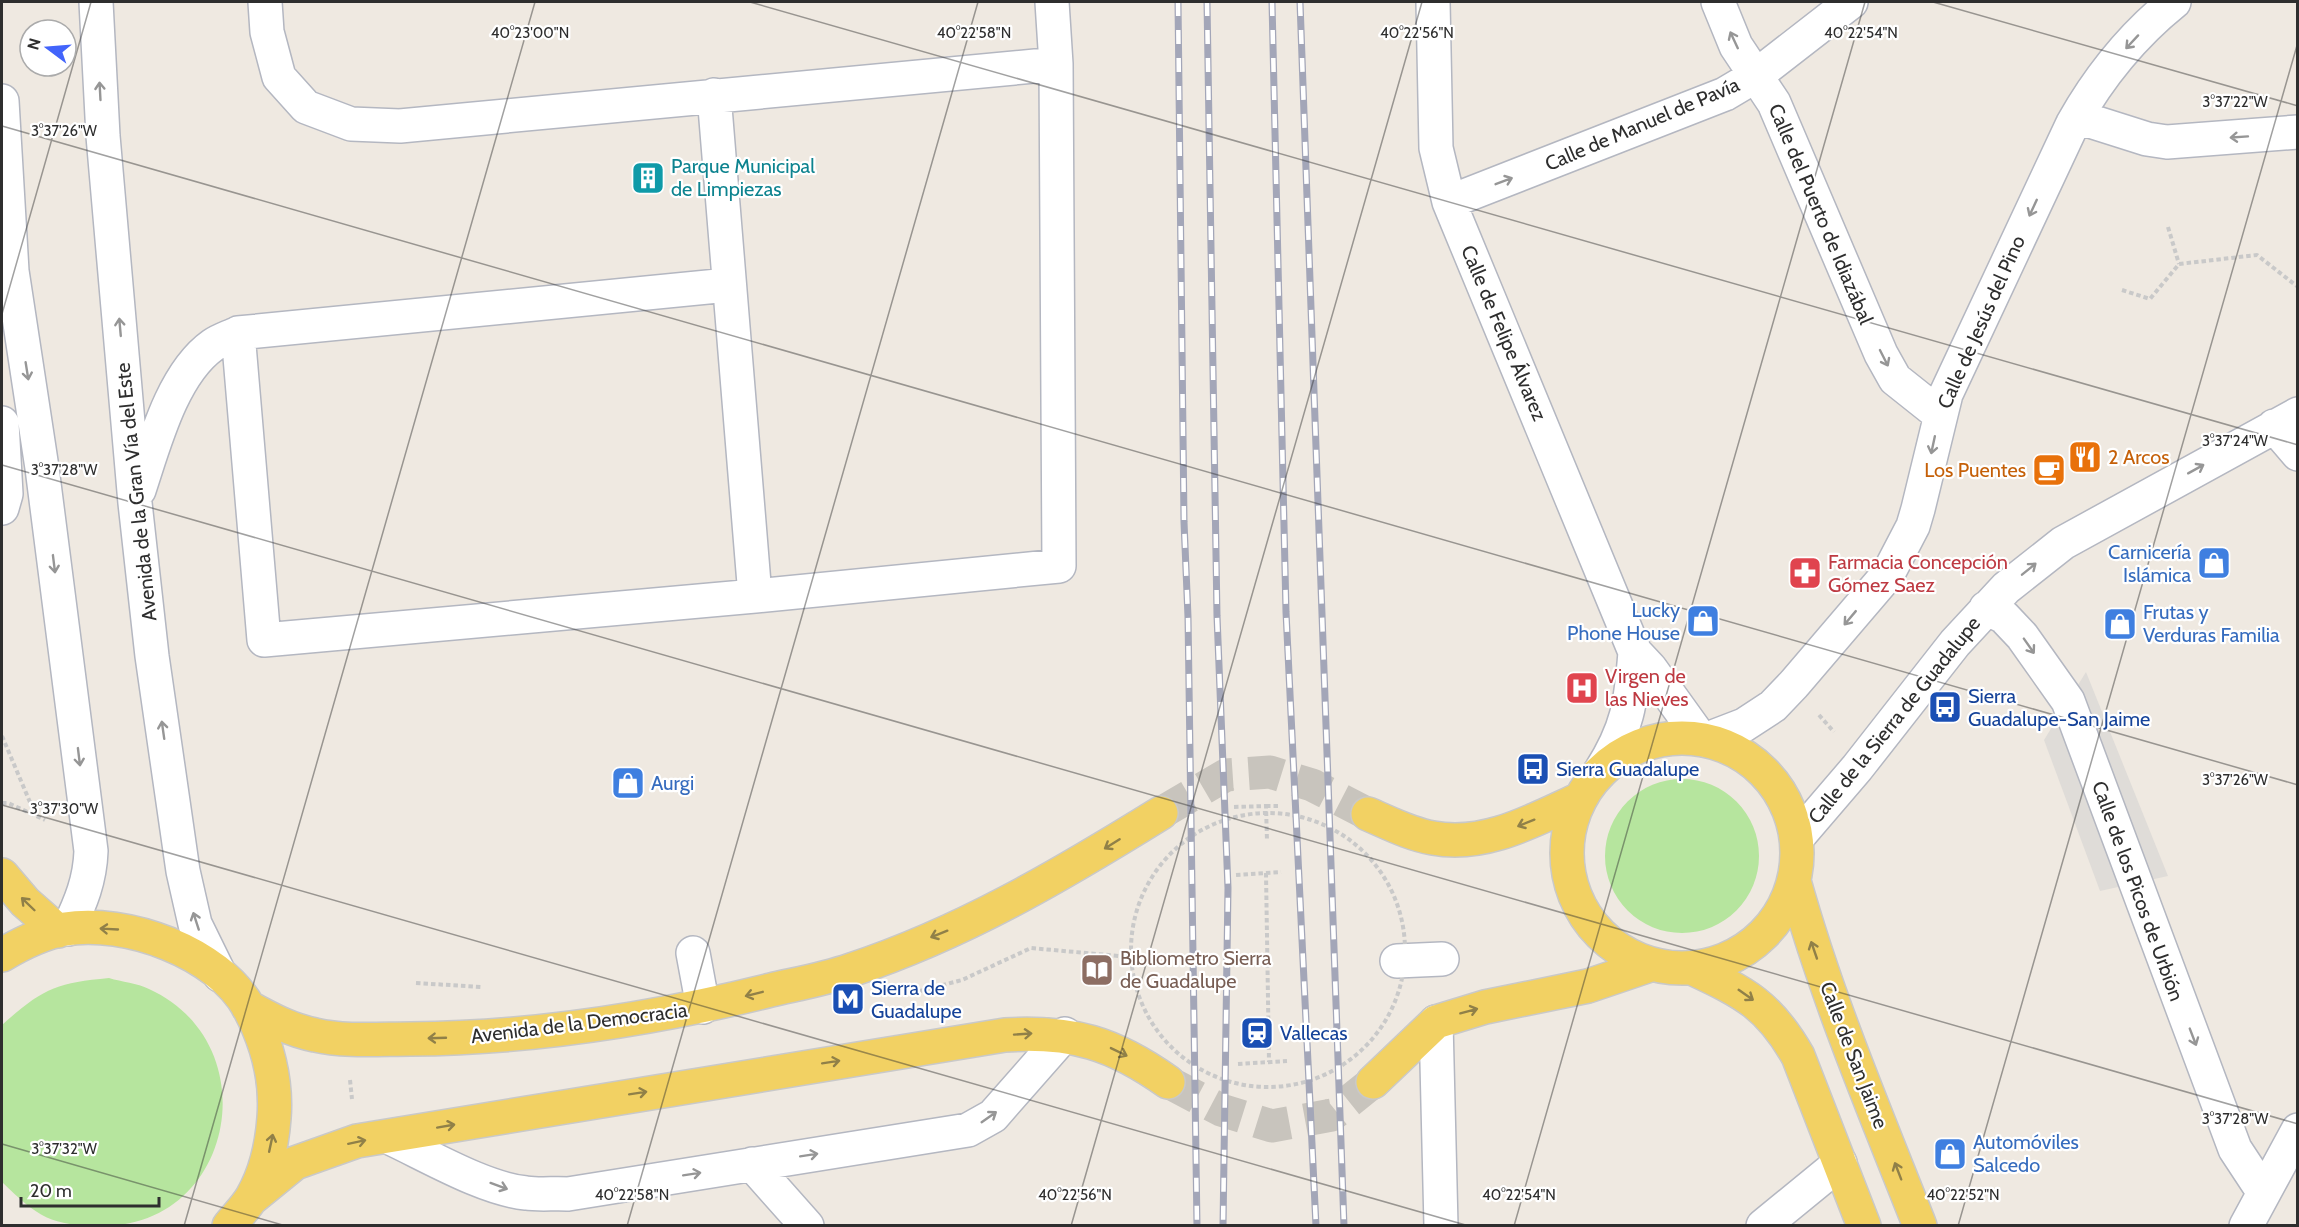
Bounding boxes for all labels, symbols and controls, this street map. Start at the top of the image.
north arrow [18,18,78,78]
text: 40°23'00"N [491,24,569,42]
text: 40°22'58"N [937,24,1011,42]
text: 40°22'56"N [1380,24,1454,42]
text: 40°22'54"N [1824,24,1898,42]
one-way arrow [1728,32,1740,50]
one-way arrow [2125,34,2139,49]
text: N [23,36,45,52]
street label: Calle de Manuel de Pavía [1541,72,1743,176]
one-way arrow [95,81,106,101]
text: 3°37'22"W [2202,93,2269,111]
street label: Calle del Puerto de Idiazábal [1764,100,1878,328]
text: 3°37'26"W [31,122,98,140]
one-way arrow [2230,132,2250,143]
place label: Parque Municipal de Limpiezas [671,154,815,201]
building icon: Parque Municipal de Limpiezas [630,160,666,196]
one-way arrow [1494,175,1512,186]
one-way arrow [2027,199,2038,217]
street label: Calle de Jesús del Pino [1932,232,2030,412]
street label: Calle de Felipe Álvarez [1456,242,1552,424]
one-way arrow [114,318,125,337]
one-way arrow [1879,348,1890,366]
one-way arrow [22,360,33,380]
street label: Avenida de la Gran Vía del Este [110,362,162,622]
text: 3°37'24"W [2202,432,2269,450]
one-way arrow [1926,435,1938,454]
restaurant icon: 2 Arcos [2067,439,2103,475]
place label: 2 Arcos [2108,445,2170,469]
cafe icon: Los Puentes [2031,452,2067,488]
place label: Los Puentes [1924,458,2026,482]
text: 3°37'28"W [31,461,98,479]
one-way arrow [2187,463,2204,475]
place label: Carnicería Islámica [2108,540,2191,587]
shop icon: Carnicería Islámica [2196,545,2232,581]
place label: Farmacia Concepción Gómez Saez [1828,550,2008,597]
one-way arrow [49,554,60,573]
pharmacy icon: Farmacia Concepción Gómez Saez [1787,555,1823,591]
one-way arrow [2021,563,2037,576]
place label: Lucky Phone House [1567,598,1680,645]
place label: Frutas y Verduras Familia [2143,600,2280,647]
shop icon: Lucky Phone House [1685,603,1721,639]
shop icon: Frutas y Verduras Familia [2102,606,2138,642]
one-way arrow [1844,610,1857,626]
street label: Calle de la Sierra de Guadalupe [1803,611,1985,829]
one-way arrow [2023,638,2035,654]
place label: Virgen de las Nieves [1605,664,1689,711]
hospital icon: Virgen de las Nieves [1564,670,1600,706]
place label: Sierra Guadalupe-San Jaime [1968,684,2150,731]
bus stop icon: Sierra Guadalupe-San Jaime [1927,689,1963,725]
one-way arrow [158,720,169,740]
one-way arrow [73,747,84,767]
bus stop icon: Sierra Guadalupe [1515,751,1551,787]
place label: Sierra Guadalupe [1556,757,1699,781]
shop icon: Aurgi [610,765,646,801]
place label: Aurgi [651,771,694,795]
text: 3°37'26"W [2202,771,2269,789]
street label: Calle de los Picos de Urbión [2087,778,2189,1004]
text: 3°37'30"W [30,800,99,818]
one-way arrow [1518,818,1536,829]
one-way arrow [1104,838,1121,850]
one-way arrow [21,897,36,911]
one-way arrow [190,912,201,931]
one-way arrow [100,924,120,935]
one-way arrow [931,929,949,940]
one-way arrow [1807,941,1818,960]
place label: Bibliometro Sierra de Guadalupe [1120,946,1272,993]
library icon: Bibliometro Sierra de Guadalupe [1079,952,1115,988]
place label: Sierra de Guadalupe [871,976,962,1023]
street label: Calle de San Jaime [1815,978,1893,1132]
metro station icon: Sierra de Guadalupe [830,981,866,1017]
one-way arrow [745,989,764,1001]
one-way arrow [1737,989,1753,1001]
street label: Avenida de la Democracia [469,998,689,1048]
one-way arrow [1459,1005,1478,1016]
station icon: Vallecas [1239,1015,1275,1051]
place label: Vallecas [1280,1021,1348,1045]
one-way arrow [1013,1028,1033,1039]
one-way arrow [2188,1028,2199,1046]
one-way arrow [427,1033,447,1044]
one-way arrow [1110,1046,1128,1058]
one-way arrow [820,1057,840,1068]
one-way arrow [628,1088,647,1099]
text: 3°37'28"W [2202,1110,2269,1128]
one-way arrow [981,1111,997,1123]
one-way arrow [436,1121,455,1132]
place label: Automóviles Salcedo [1973,1130,2079,1177]
one-way arrow [266,1134,277,1153]
one-way arrow [347,1135,366,1147]
shop icon: Automóviles Salcedo [1932,1136,1968,1172]
text: 3°37'32"W [31,1140,98,1158]
one-way arrow [799,1149,819,1160]
one-way arrow [1892,1162,1903,1181]
one-way arrow [681,1168,701,1179]
scale bar [21,1170,159,1208]
text: 20 m [30,1180,72,1202]
one-way arrow [489,1182,508,1193]
text: 40°22'58"N [595,1186,669,1204]
text: 40°22'56"N [1038,1186,1112,1204]
text: 40°22'54"N [1482,1186,1556,1204]
text: 40°22'52"N [1926,1186,2000,1204]

